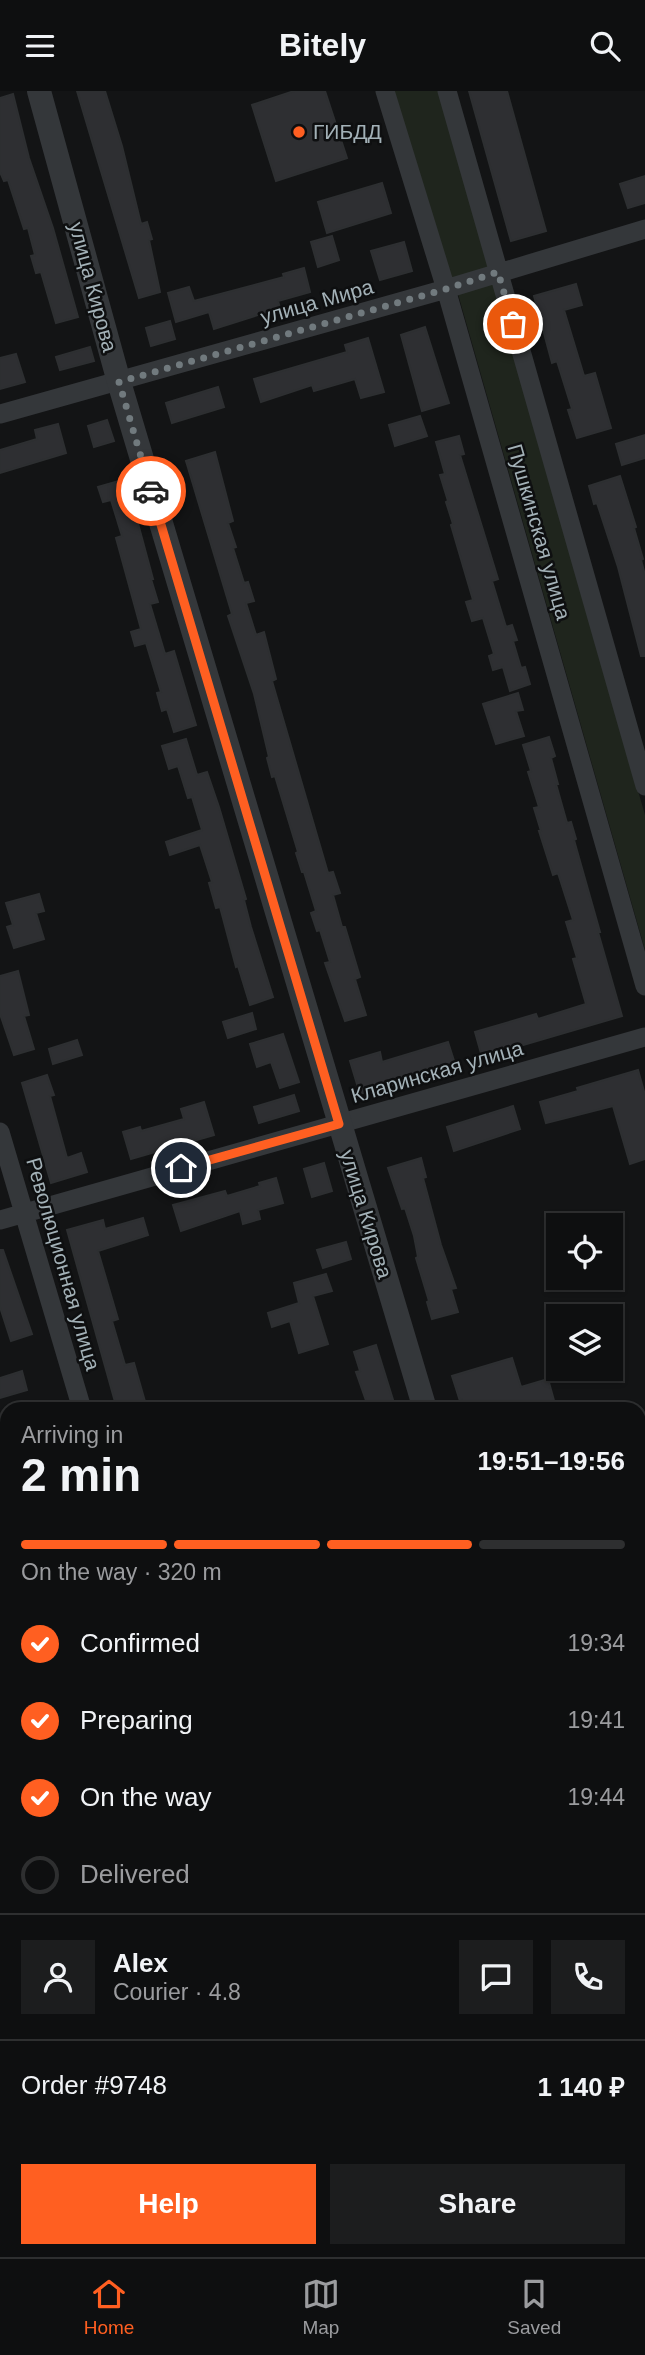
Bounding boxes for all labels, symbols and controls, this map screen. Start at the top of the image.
icon: menu [21,27,59,65]
text: Bitely [279,27,366,63]
icon: search [586,27,624,65]
place label: ГИБДД [313,120,382,143]
marker: ГИБДД [291,124,307,140]
street label: улица Кирова [65,219,122,355]
street label: улица Мира [258,274,376,329]
pin [483,294,543,354]
icon: bag [494,305,532,343]
street label: Пушкинская улица [503,441,576,623]
courier [116,456,186,526]
icon: car [132,472,170,510]
street label: Кларинская улица [348,1036,526,1107]
pin [151,1138,211,1198]
street label: улица Кирова [336,1147,397,1281]
icon: home [162,1149,200,1187]
street label: Революционная улица [22,1155,105,1373]
map controls [546,1213,623,1381]
button: locate [546,1213,623,1290]
button: layers [546,1304,623,1381]
text: Arriving in [21,1422,123,1448]
text: 19:51–19:56 [478,1446,625,1476]
text: 2 min [21,1449,141,1501]
text: On the way · 320 m [21,1559,222,1585]
icon: check [21,1625,59,1663]
text: Confirmed [80,1628,200,1658]
text: 19:34 [567,1630,625,1656]
icon: check [21,1702,59,1740]
text: Preparing [80,1705,193,1735]
text: 19:41 [567,1707,625,1733]
icon: check [21,1779,59,1817]
text: On the way [80,1782,212,1812]
text: 19:44 [567,1784,625,1810]
text: Delivered [80,1859,190,1889]
button: person [21,1940,95,2014]
button: chat [459,1940,533,2014]
button: phone [551,1940,625,2014]
text: Alex [113,1948,168,1978]
text: Courier · 4.8 [113,1979,241,2005]
text: Order #9748 [21,2070,167,2100]
text: 1 140 ₽ [538,2072,625,2102]
button: Help [21,2164,316,2244]
button: Share [330,2164,625,2244]
tab: Home [84,2275,134,2339]
tab: Map [302,2275,340,2339]
tab: Saved [507,2275,561,2339]

